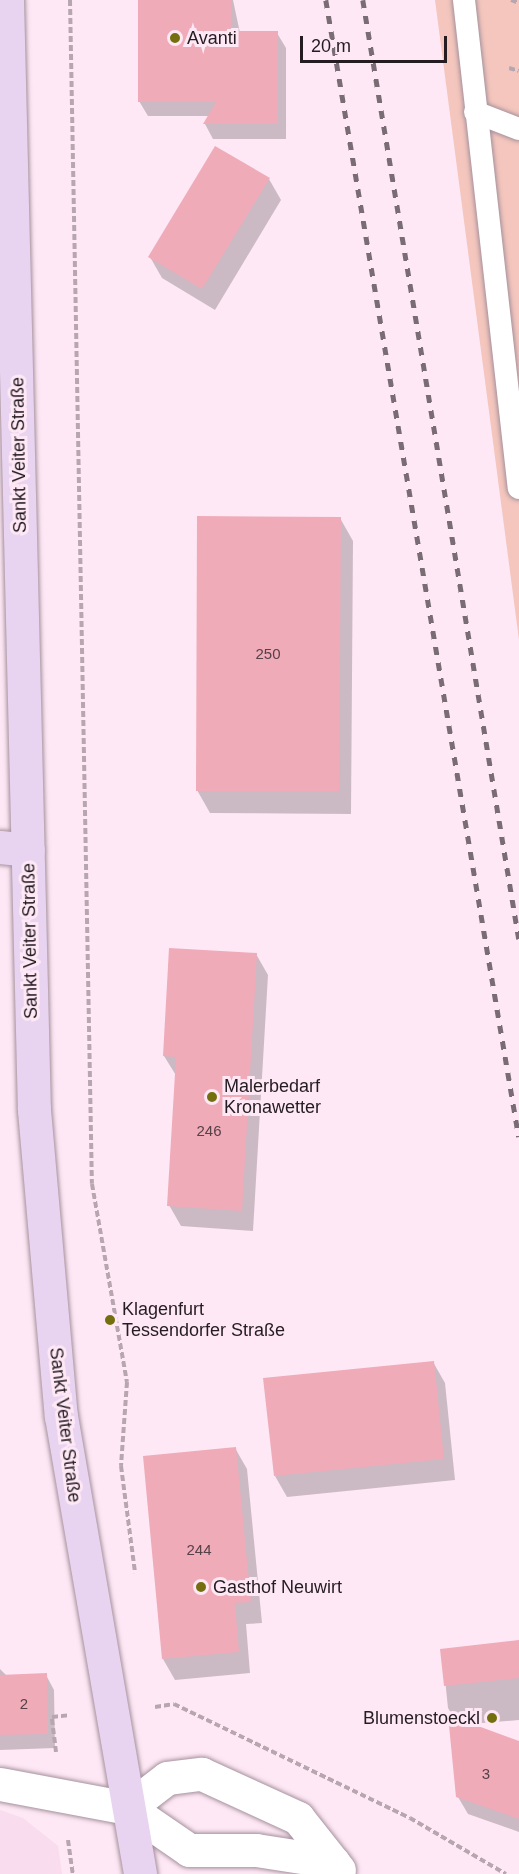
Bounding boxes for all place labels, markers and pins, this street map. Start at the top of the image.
place label: Avanti [187,27,237,49]
marker: Avanti [168,31,182,45]
place label: Malerbedarf Kronawetter [224,1076,321,1118]
marker: Malerbedarf Kronawetter [205,1090,219,1104]
place label: Klagenfurt Tessendorfer Straße [122,1299,285,1342]
marker: Klagenfurt Tessendorfer Straße [103,1313,117,1327]
place label: Gasthof Neuwirt [213,1576,342,1598]
marker: Gasthof Neuwirt [194,1580,208,1594]
place label: Blumenstoeckl [363,1707,480,1729]
marker: Blumenstoeckl [485,1711,499,1725]

